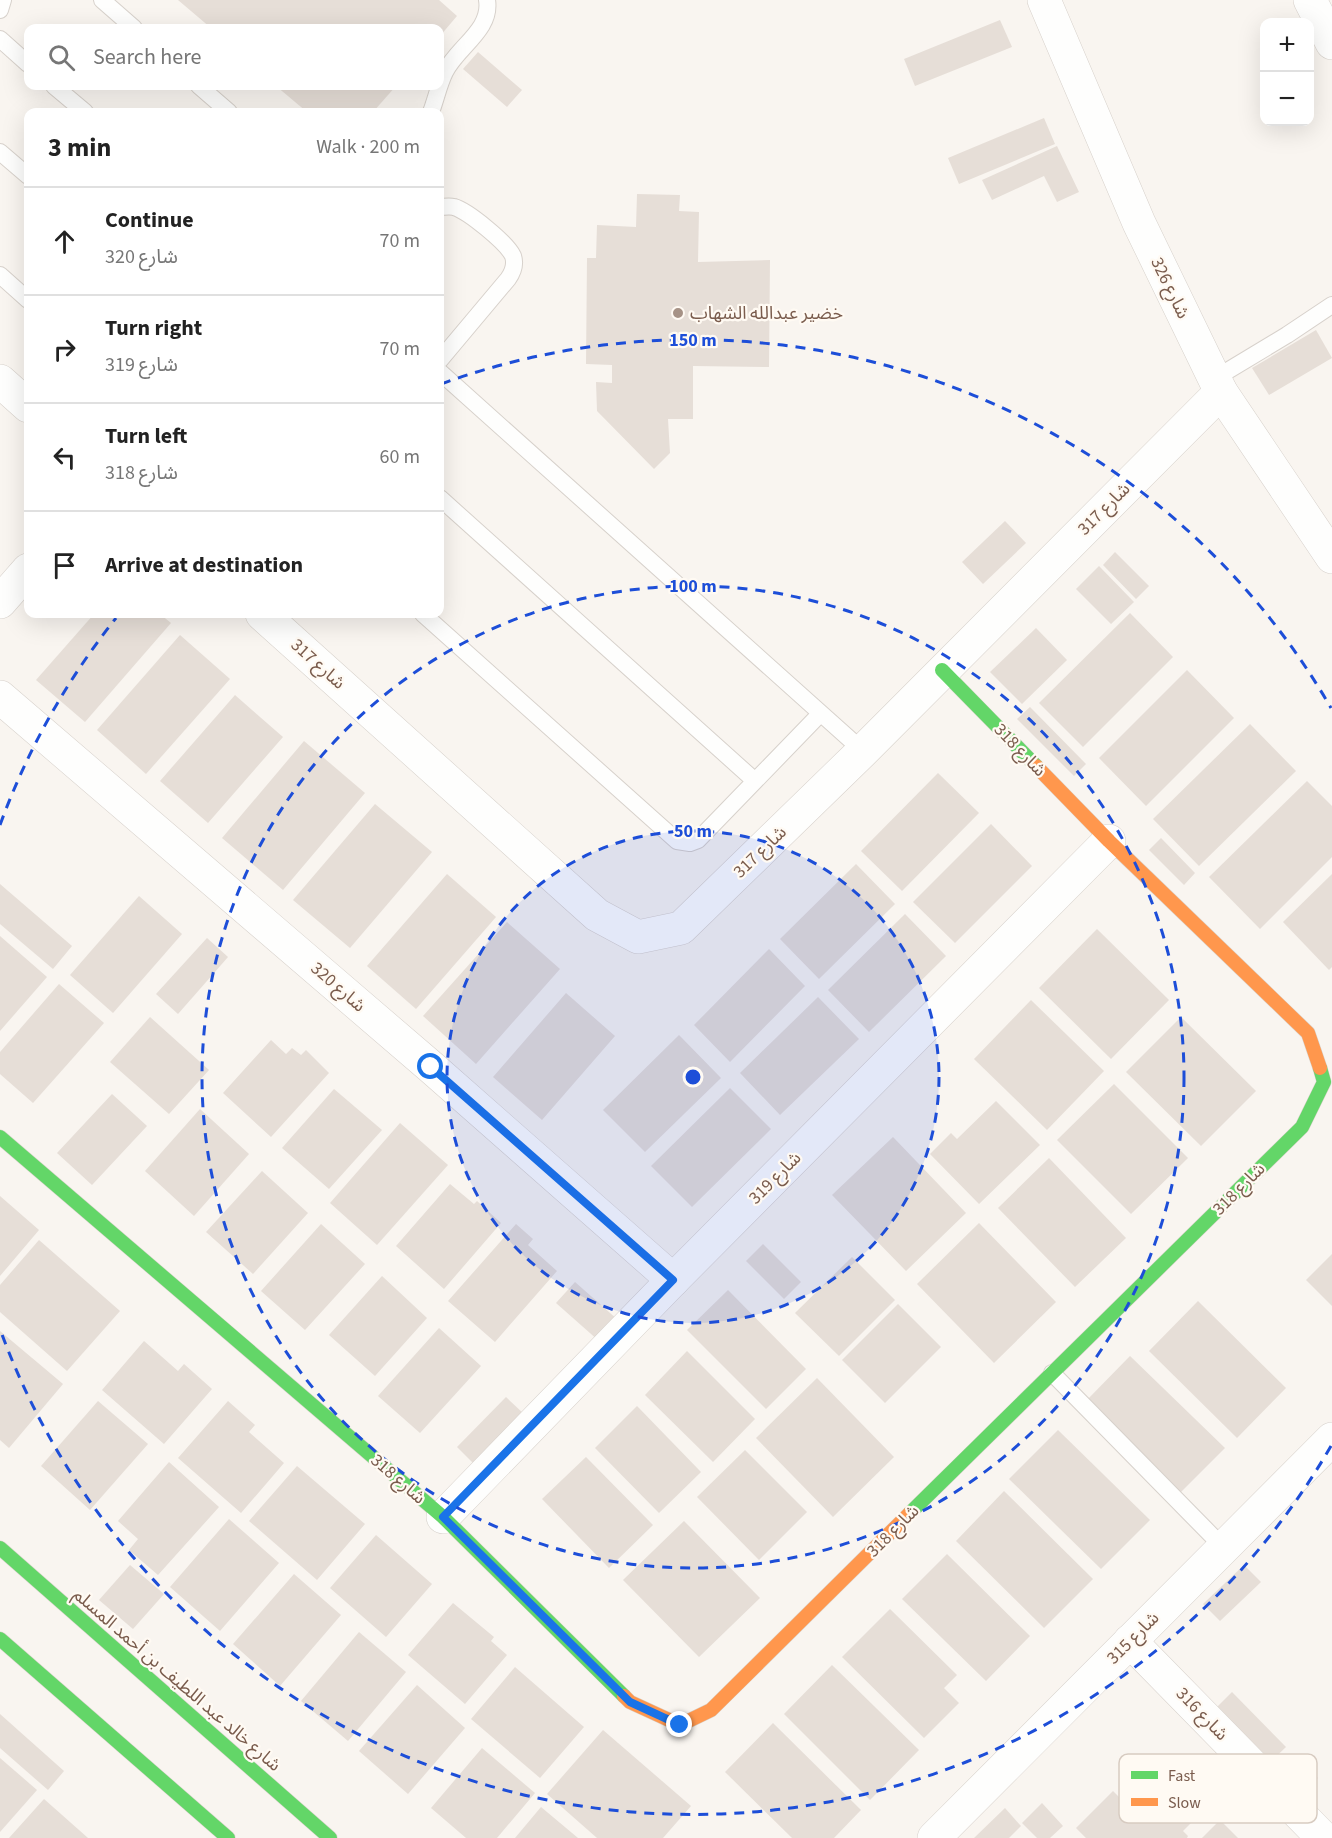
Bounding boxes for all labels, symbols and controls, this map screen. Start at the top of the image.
map controls [1260,18,1314,126]
button: + [1260,18,1314,72]
search box [24,24,444,90]
icon: search [45,41,78,74]
text: Search here [93,41,201,73]
button: − [1260,72,1314,126]
text: 3 min [48,129,111,166]
text: Walk · 200 m [316,133,420,161]
text: Continue [105,204,194,236]
icon: ahead [48,225,81,258]
text: 70 m [380,227,420,255]
text: شارع 320 [105,243,178,271]
street label: شارع 326 [1144,253,1196,323]
place label: خضير عبدالله الشهاب [690,301,843,326]
marker: خضير عبدالله الشهاب [671,306,685,320]
text: Turn right [105,312,202,344]
text: 150 m [669,328,717,353]
icon: right [48,333,81,366]
text: 70 m [380,335,420,363]
text: شارع 319 [105,351,178,379]
text: Turn left [105,420,187,452]
icon: left [48,441,81,474]
text: 60 m [380,443,420,471]
text: شارع 318 [105,459,178,487]
street label: شارع 317 [1072,477,1137,542]
icon: arrive [48,549,81,582]
text: Arrive at destination [105,549,303,581]
text: 100 m [669,574,717,599]
street label: شارع 317 [285,633,351,696]
street label: شارع 318 [988,718,1052,783]
text: 50 m [674,819,712,844]
street label: شارع 317 [728,820,793,884]
street label: شارع 320 [304,956,371,1019]
route start [417,1053,443,1079]
centre of rings [683,1067,703,1087]
street label: شارع 319 [743,1146,808,1211]
street label: شارع 318 [1207,1157,1272,1222]
street label: شارع 318 [364,1448,431,1511]
street label: شارع 318 [861,1499,926,1564]
street label: شارع خالد عبد اللطيف بن أحمد المسلم [67,1583,286,1778]
street label: شارع 315 [1101,1606,1166,1671]
street label: شارع 316 [1170,1682,1234,1747]
route end [666,1711,692,1737]
legend [1119,1754,1317,1823]
text: Fast [1168,1765,1196,1787]
text: Slow [1168,1792,1201,1814]

